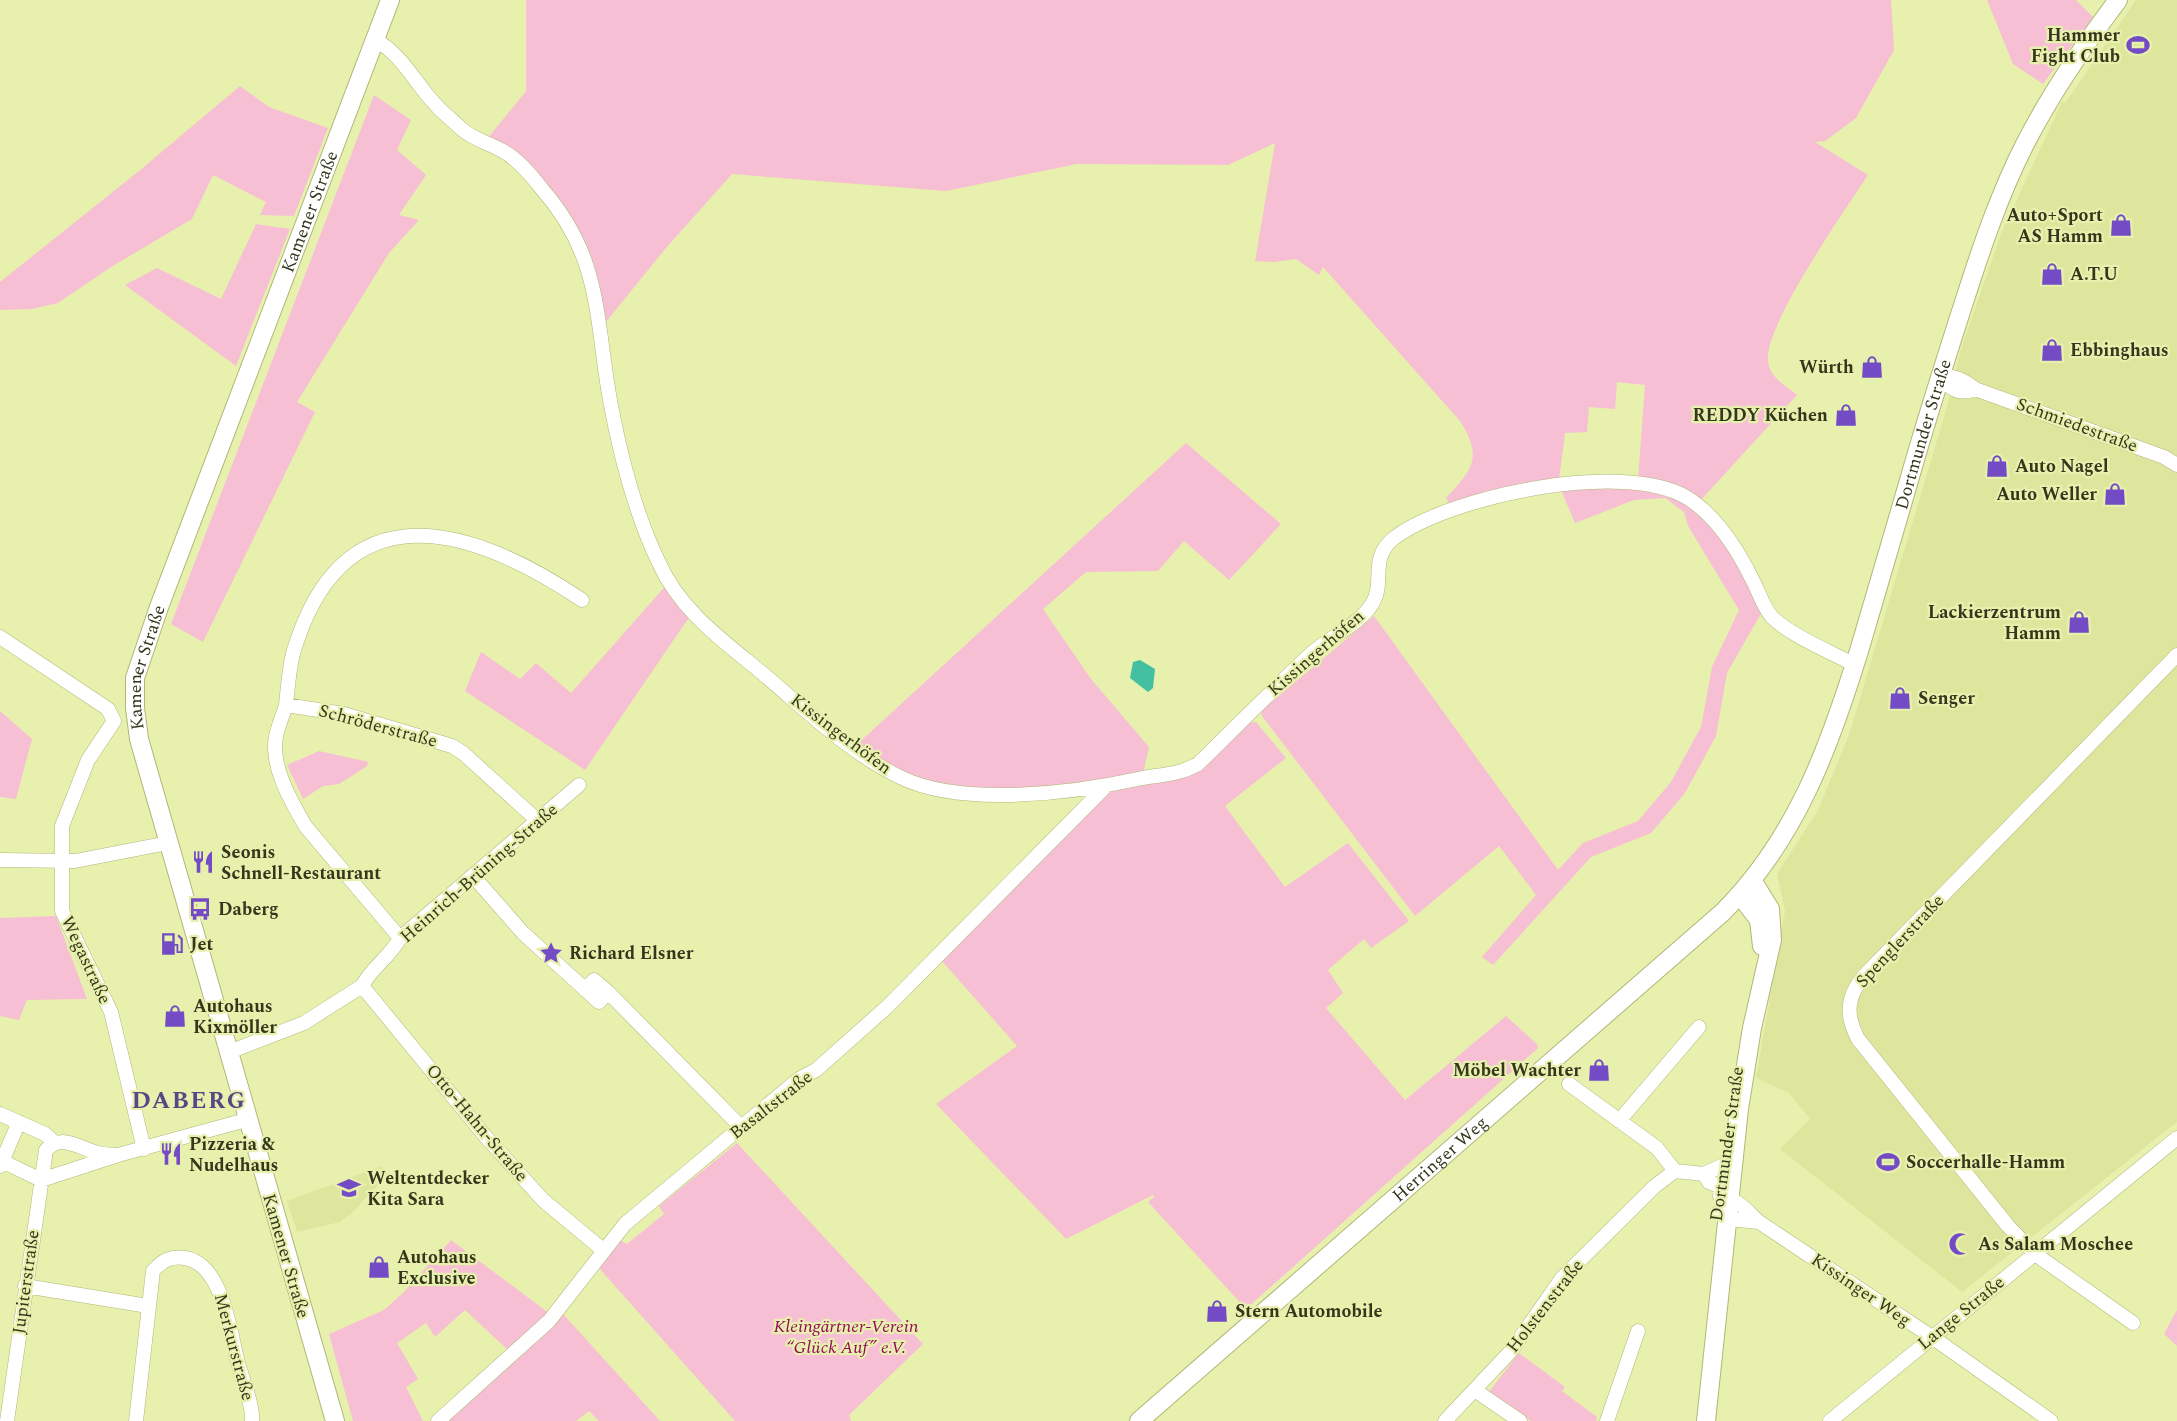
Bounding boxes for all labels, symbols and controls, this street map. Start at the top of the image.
place label: Hammer Fight Club [2031,22,2120,70]
sports icon: Hammer Fight Club [2125,32,2151,58]
street label: Kamener Straße [274,147,345,276]
place label: Auto+Sport AS Hamm [2007,202,2103,250]
shop icon: Auto+Sport AS Hamm [2108,212,2134,238]
shop icon: A.T.U [2039,261,2065,287]
place label: A.T.U [2070,261,2118,288]
shop icon: Ebbinghaus [2039,337,2065,363]
place label: Ebbinghaus [2070,337,2169,364]
place label: Würth [1799,354,1854,381]
shop icon: Würth [1859,354,1885,380]
street label: Dortmunder Straße [1888,356,1958,513]
street label: Schmiedestraße [2013,391,2141,459]
place label: REDDY Küchen [1693,402,1828,429]
shop icon: REDDY Küchen [1833,402,1859,428]
shop icon: Auto Nagel [1984,453,2010,479]
place label: Auto Nagel [2015,453,2109,480]
place label: Auto Weller [1996,481,2097,508]
shop icon: Auto Weller [2102,481,2128,507]
place label: Lackierzentrum Hamm [1928,599,2061,647]
street label: Kamener Straße [122,601,172,732]
street label: Kissingerhöfen [1262,603,1370,703]
shop icon: Lackierzentrum Hamm [2066,609,2092,635]
shop icon: Senger [1887,685,1913,711]
place label: Senger [1918,685,1975,712]
street label: Kissingerhöfen [785,687,897,781]
street label: Schröderstraße [316,697,440,755]
street label: Heinrich-Brüning-Straße [394,797,564,949]
place label: Seonis Schnell-Restaurant [221,839,381,887]
restaurant icon: Seonis Schnell-Restaurant [190,849,216,875]
street label: Spenglerstraße [1849,888,1951,994]
bus stop icon: Daberg [187,896,213,922]
place label: Daberg [218,896,279,923]
street label: Wegastraße [54,912,118,1008]
fuel station icon: Jet [159,931,185,957]
place label: Jet [190,931,213,958]
place icon: Richard Elsner [538,940,564,966]
place label: Richard Elsner [569,940,694,967]
place label: Autohaus Kixmöller [193,993,277,1041]
shop icon: Autohaus Kixmöller [162,1003,188,1029]
place label: Möbel Wachter [1453,1057,1581,1084]
shop icon: Möbel Wachter [1586,1057,1612,1083]
street label: Otto-Hahn-Straße [419,1058,535,1188]
street label: Basaltstraße [724,1064,818,1146]
street label: Dortmunder Straße [1703,1065,1751,1223]
district label: DABERG [132,1083,246,1119]
street label: Herringer Weg [1386,1109,1494,1208]
place label: Pizzeria & Nudelhaus [189,1131,278,1179]
restaurant icon: Pizzeria & Nudelhaus [158,1141,184,1167]
sports icon: Soccerhalle-Hamm [1875,1149,1901,1175]
place label: Soccerhalle-Hamm [1906,1149,2065,1176]
place label: Weltentdecker Kita Sara [367,1165,489,1213]
school or university icon: Weltentdecker Kita Sara [336,1175,362,1201]
street label: Kamener Straße [255,1191,317,1321]
street label: Jupiterstraße [5,1228,47,1336]
mosque icon: As Salam Moschee [1947,1231,1973,1257]
place label: As Salam Moschee [1978,1231,2133,1258]
place label: Autohaus Exclusive [397,1244,477,1292]
street label: Kissinger Weg [1806,1246,1916,1334]
street label: Holstenstraße [1500,1253,1590,1359]
shop icon: Autohaus Exclusive [366,1254,392,1280]
street label: Lange Straße [1912,1269,2010,1357]
street label: Merkurstraße [207,1290,261,1404]
shop icon: Stern Automobile [1204,1298,1230,1324]
place label: Stern Automobile [1235,1298,1383,1325]
park label: Kleingärtner-Verein “Glück Auf” e.V. [774,1313,919,1361]

